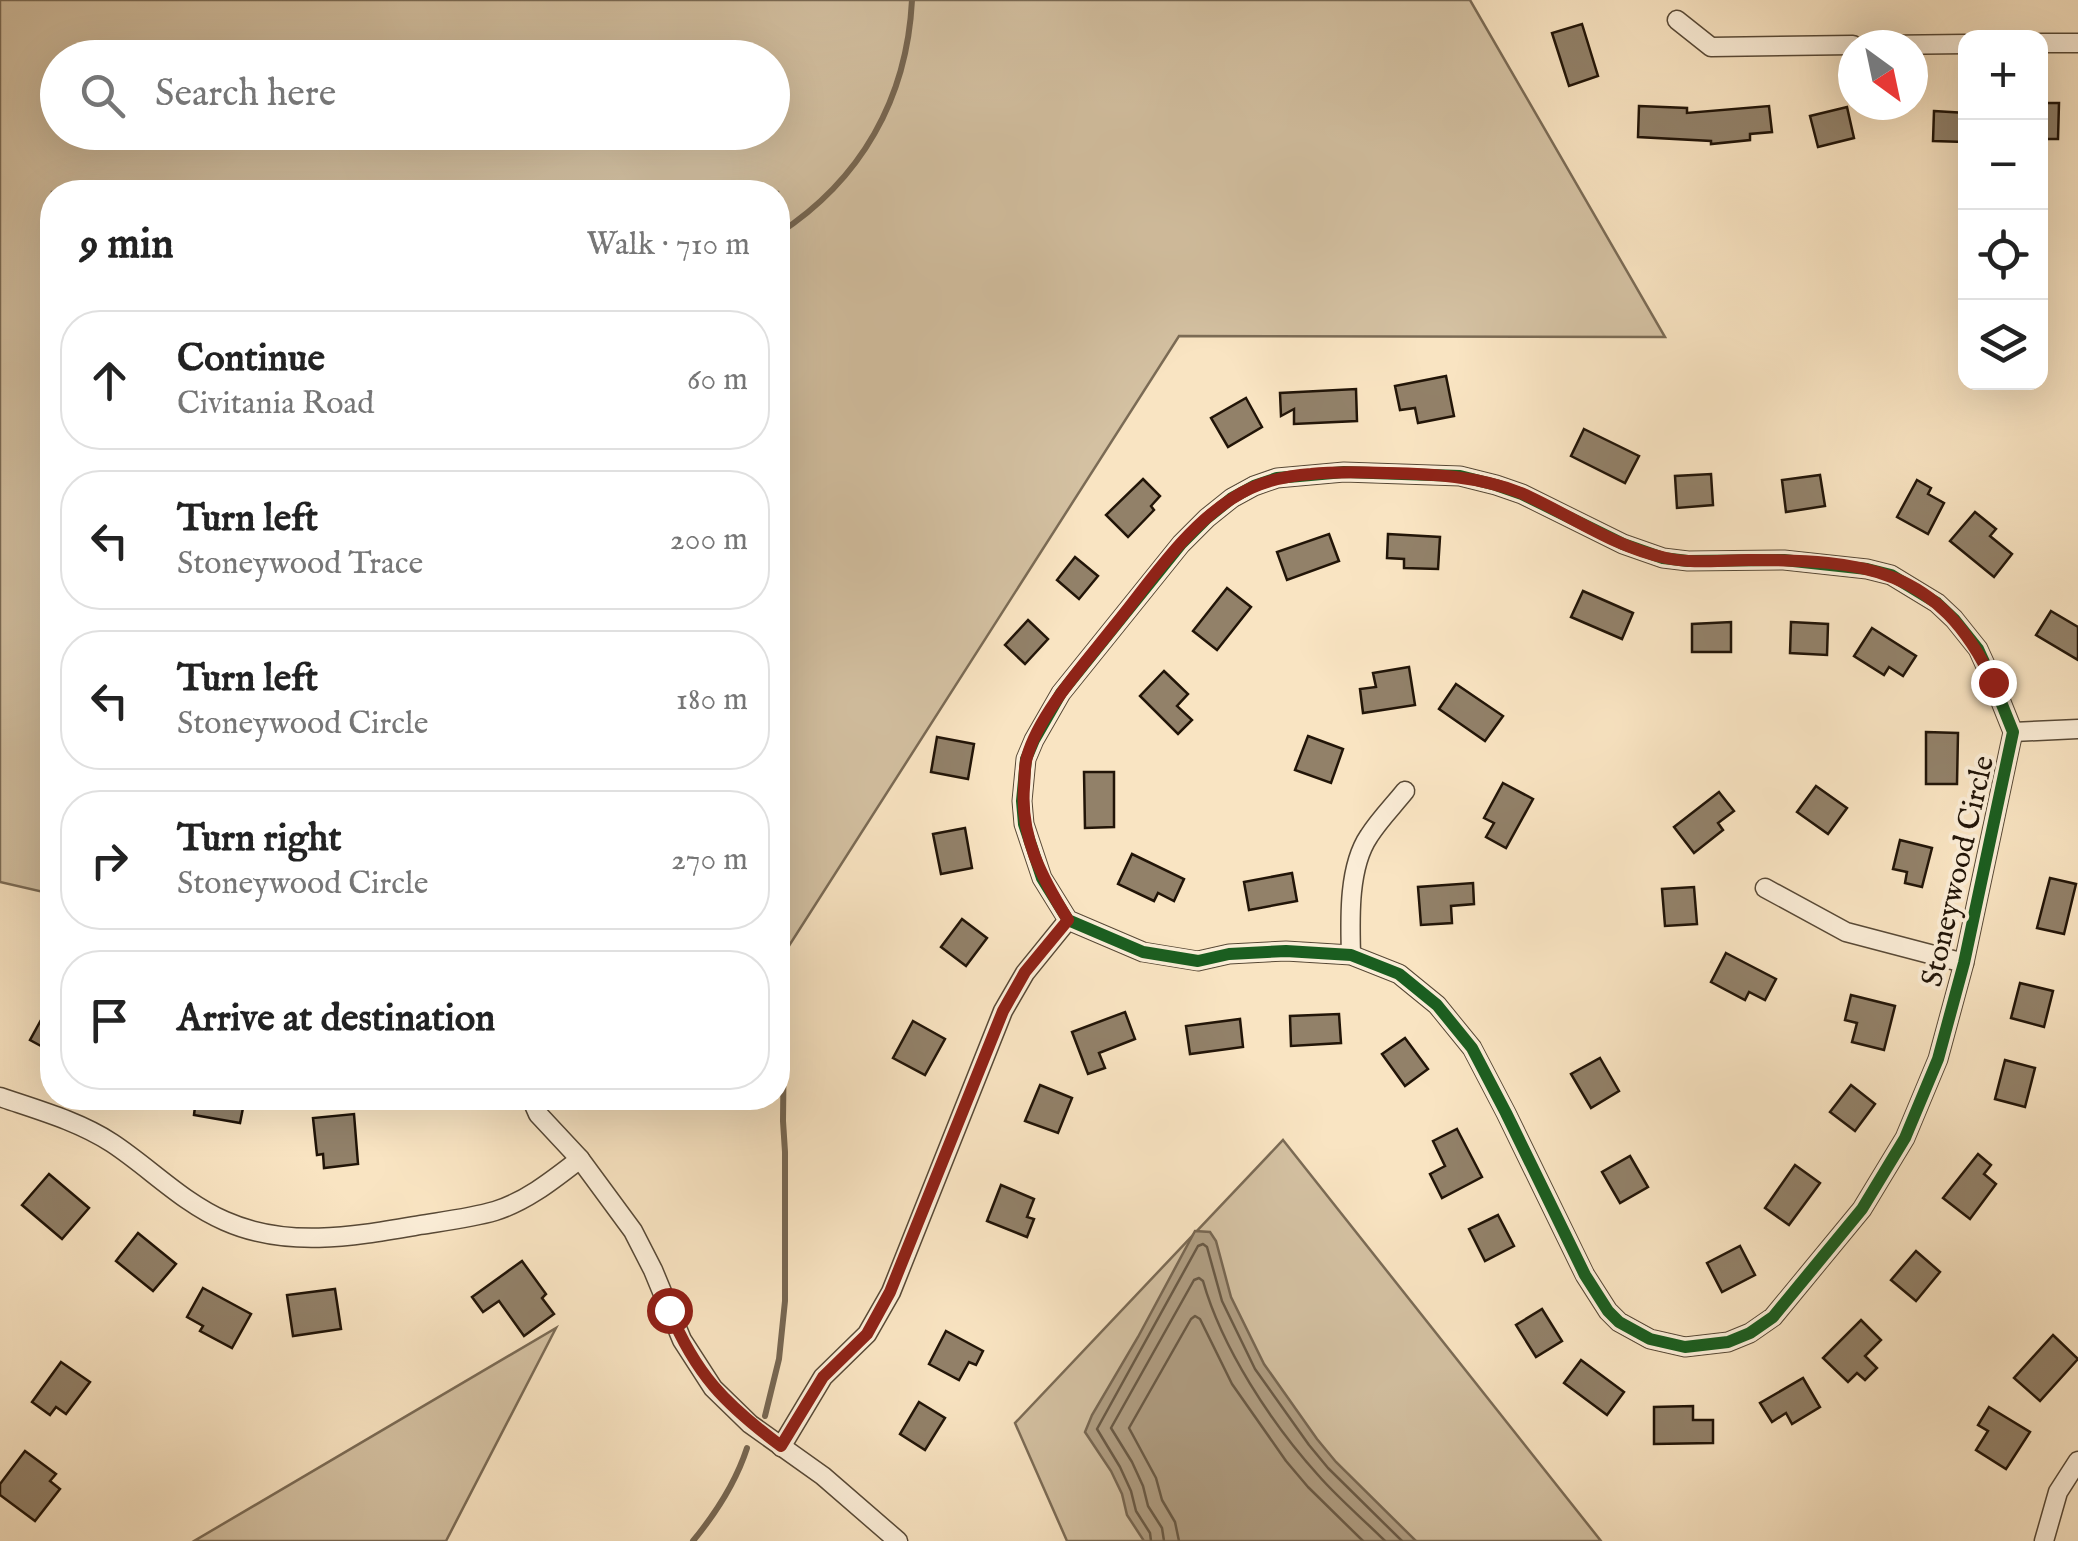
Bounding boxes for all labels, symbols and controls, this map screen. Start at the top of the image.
north arrow [1838,30,1928,120]
map controls [1958,30,2048,390]
button: + [1958,30,2048,120]
search box [40,40,790,150]
icon: search [75,68,130,123]
text: Search here [155,71,336,119]
button: − [1958,120,2048,210]
button: locate [1958,210,2048,300]
text: 9 min [80,219,174,272]
text: Walk · 710 m [587,225,750,266]
button: layers [1958,300,2048,390]
text: Continue [177,336,325,384]
icon: ahead [82,353,137,408]
text: 60 m [687,360,748,401]
text: Civitania Road [177,384,374,425]
text: Turn left [177,496,318,544]
icon: left [82,513,137,568]
text: 200 m [670,520,748,561]
text: Stoneywood Trace [177,544,423,585]
text: Turn left [177,656,318,704]
route end [1971,660,2017,706]
icon: left [82,673,137,728]
text: 180 m [676,680,748,721]
text: Stoneywood Circle [177,704,428,745]
street label: Stoneywood Circle [1914,752,2004,991]
text: Turn right [177,816,341,864]
icon: right [82,833,137,888]
text: 270 m [671,840,748,881]
text: Stoneywood Circle [177,864,428,905]
icon: arrive [82,993,137,1048]
text: Arrive at destination [177,996,495,1044]
route start [647,1288,693,1334]

